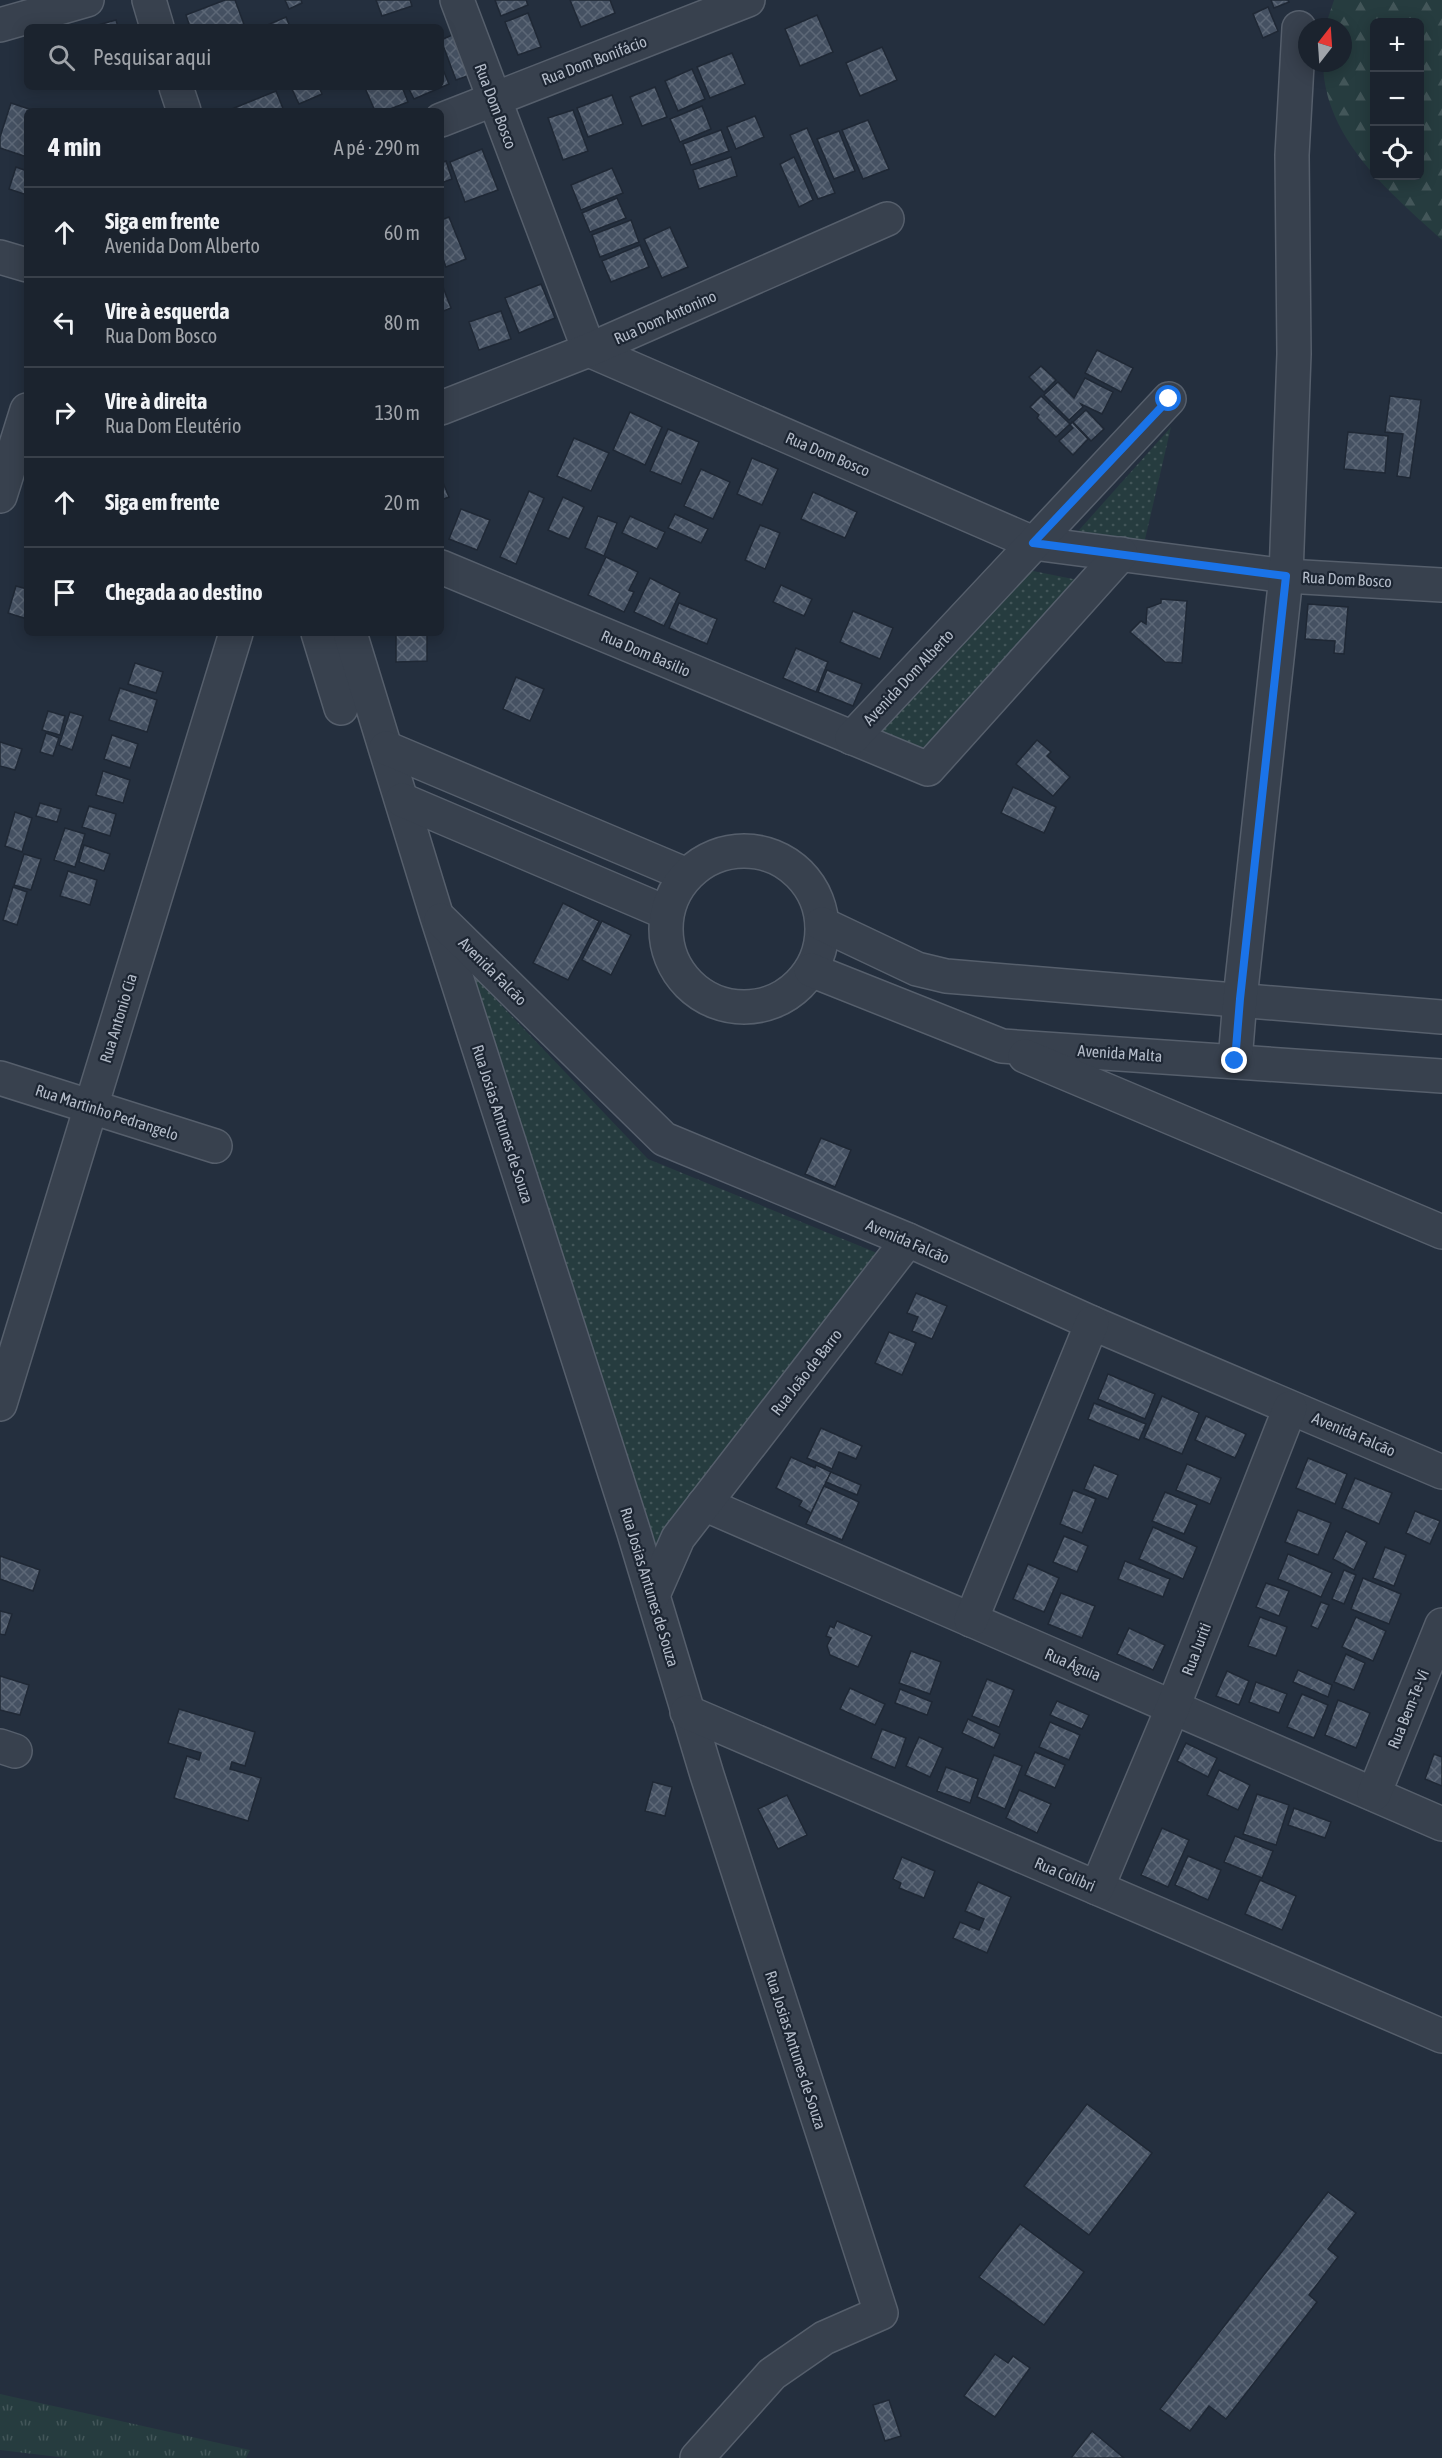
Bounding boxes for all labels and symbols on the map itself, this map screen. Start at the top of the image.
north arrow [1298,18,1352,72]
street label: Rua Dom Bonifácio [539,32,649,88]
street label: Rua Dom Bosco [472,61,520,151]
street label: Rua Dom Antonino [611,286,719,348]
route start [1155,385,1181,411]
street label: Rua Dom Bosco [783,428,873,480]
street label: Rua Dom Bosco [1302,568,1392,590]
street label: Rua Dom Basilio [599,626,693,680]
street label: Avenida Dom Alberto [859,626,957,728]
street label: Avenida Falcão [455,933,531,1009]
street label: Rua Antonio Cia [96,971,140,1065]
street label: Avenida Malta [1077,1041,1163,1065]
street label: Rua Josias Antunes de Souza [469,1042,537,1206]
route end [1221,1047,1247,1073]
street label: Rua Martinho Pedrangelo [33,1080,181,1145]
street label: Avenida Falcão [864,1215,952,1267]
street label: Rua João de Barro [767,1325,845,1419]
street label: Avenida Falcão [1310,1408,1398,1460]
street label: Rua Josias Antunes de Souza [617,1505,683,1669]
street label: Rua Juriti [1178,1620,1214,1678]
street label: Rua Águia [1042,1644,1104,1685]
street label: Rua Bem-Te-Vi [1384,1667,1432,1751]
street label: Rua Colibri [1032,1853,1098,1895]
street label: Rua Josias Antunes de Souza [762,1968,830,2132]

